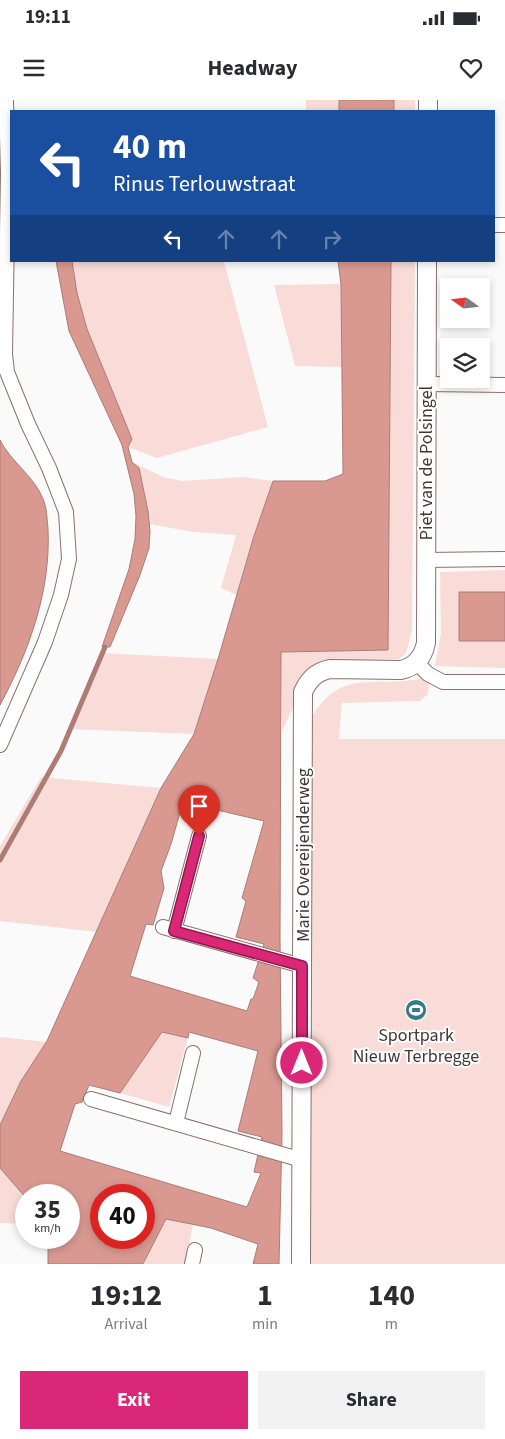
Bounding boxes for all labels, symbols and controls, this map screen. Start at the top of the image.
text: 19:11 [25,4,71,31]
text: Headway [207,52,298,84]
icon: menu [20,54,48,82]
icon: heart [457,54,485,82]
text: 40 m [113,122,187,172]
icon: left [30,130,95,195]
text: Rinus Terlouwstraat [113,168,295,200]
icon: left [159,225,187,253]
icon: ahead [212,225,240,253]
icon: ahead [265,225,293,253]
icon: right [318,225,346,253]
north arrow [440,278,490,328]
map controls [440,278,490,388]
button: layers [440,338,490,388]
street label: Piet van de Polsingel [414,386,439,540]
street label: Marie Overeijenderweg [291,768,316,942]
pin [178,785,220,836]
icon: arrive [185,792,213,820]
sports icon: Sportpark Nieuw Terbregge [404,998,428,1022]
place label: Sportpark Nieuw Terbregge [353,1023,479,1069]
position arrow [275,1036,327,1088]
speed limit sign: 40 [90,1184,155,1249]
text: 35 [34,1192,61,1228]
text: km/h [34,1220,61,1237]
text: 19:12 [90,1274,162,1317]
text: 1 [257,1274,273,1317]
text: 140 [368,1274,415,1317]
text: Arrival [104,1313,147,1335]
text: min [252,1313,278,1335]
text: m [385,1313,398,1335]
button: Exit [20,1371,248,1429]
button: Share [258,1371,485,1429]

